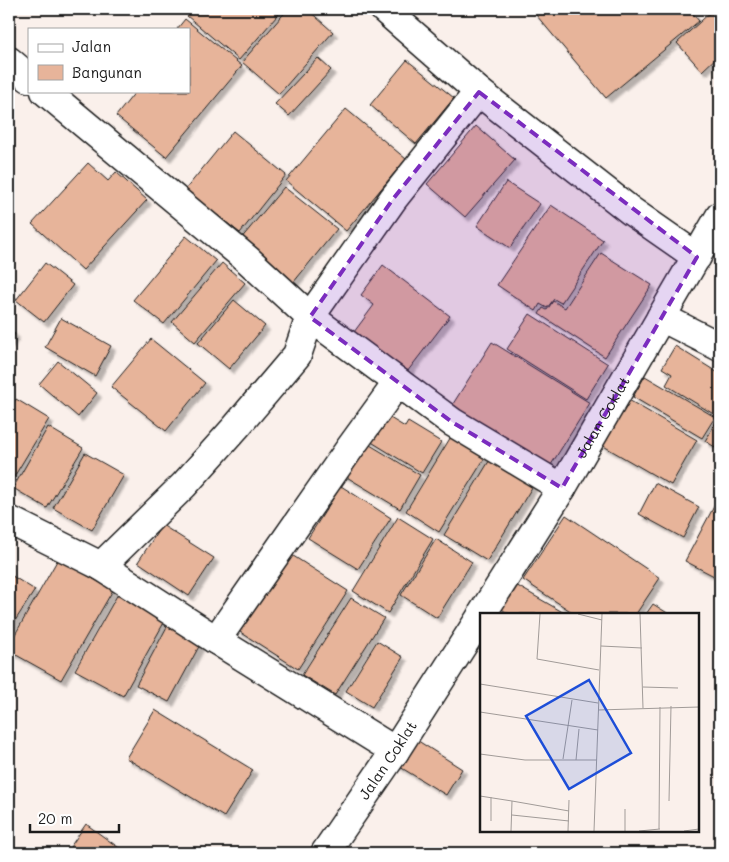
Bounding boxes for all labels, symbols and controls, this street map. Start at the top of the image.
legend [28,28,190,92]
text: Jalan [72,36,111,56]
text: Bangunan [72,62,142,82]
street label: Jalan Coklat [571,372,634,461]
inset map [480,613,699,832]
street label: Jalan Coklat [354,717,421,803]
scale bar [30,802,119,834]
text: 20 m [38,808,72,828]

